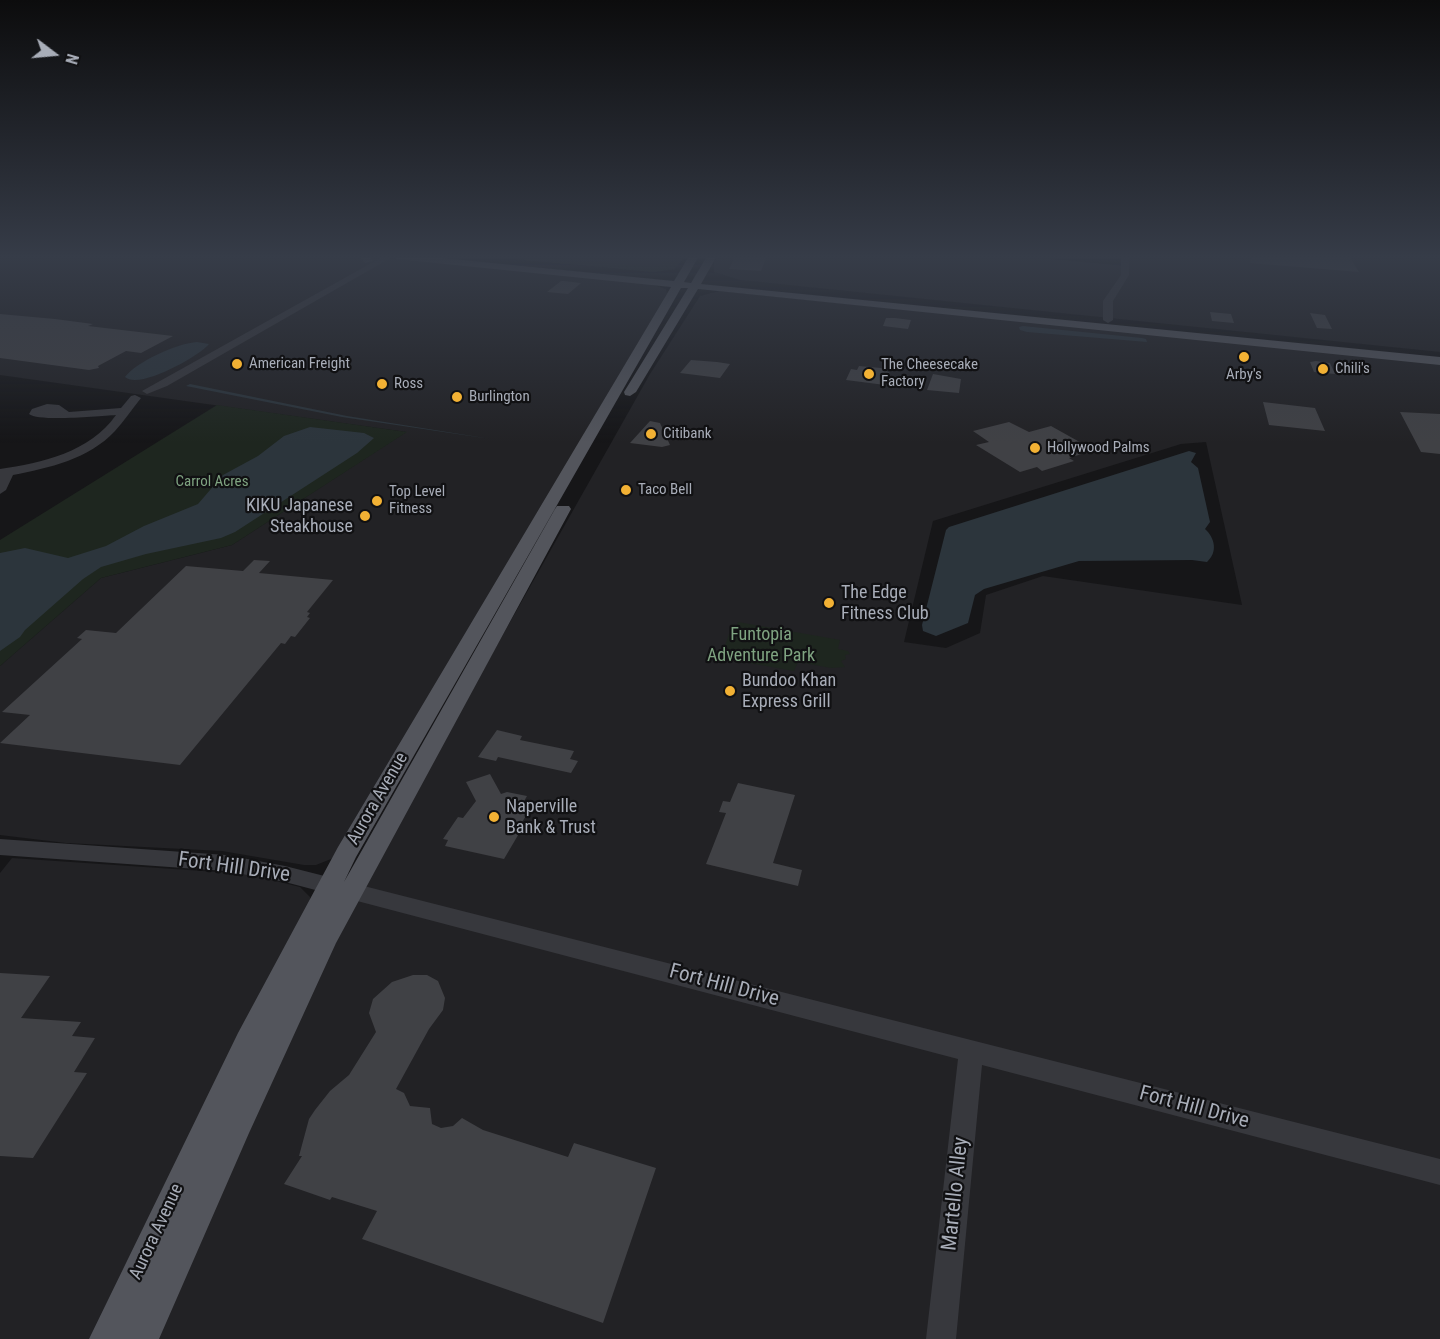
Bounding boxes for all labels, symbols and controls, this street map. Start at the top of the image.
north arrow [24,24,84,84]
text: N [61,52,82,66]
marker: Arby's [1237,350,1251,364]
place label: American Freight [249,355,350,373]
place label: The Cheesecake Factory [881,356,978,391]
marker: American Freight [230,357,244,371]
place label: Chili's [1335,360,1370,378]
marker: Chili's [1316,362,1330,376]
place label: Arby's [1226,366,1262,384]
marker: The Cheesecake Factory [862,367,876,381]
place label: Ross [394,375,423,393]
marker: Ross [375,377,389,391]
place label: Burlington [469,388,530,406]
marker: Burlington [450,390,464,404]
place label: Citibank [663,425,711,443]
marker: Citibank [644,427,658,441]
place label: Hollywood Palms [1047,439,1150,457]
marker: Hollywood Palms [1028,441,1042,455]
park label: Carrol Acres [176,473,248,491]
place label: Taco Bell [638,481,692,499]
place label: Top Level Fitness [389,483,445,518]
marker: Taco Bell [619,483,633,497]
marker: Top Level Fitness [370,494,384,508]
place label: KIKU Japanese Steakhouse [246,495,353,538]
marker: KIKU Japanese Steakhouse [358,509,372,523]
place label: The Edge Fitness Club [841,582,929,624]
marker: The Edge Fitness Club [822,596,836,610]
park label: Funtopia Adventure Park [707,624,815,666]
place label: Bundoo Khan Express Grill [742,670,836,712]
marker: Bundoo Khan Express Grill [723,684,737,698]
street label: Aurora Avenue [343,749,413,849]
place label: Naperville Bank & Trust [506,796,596,838]
marker: Naperville Bank & Trust [487,810,501,824]
street label: Fort Hill Drive [177,848,291,888]
street label: Fort Hill Drive [666,959,782,1013]
street label: Fort Hill Drive [1136,1081,1252,1135]
street label: Martello Alley [938,1136,974,1252]
street label: Aurora Avenue [125,1181,189,1283]

